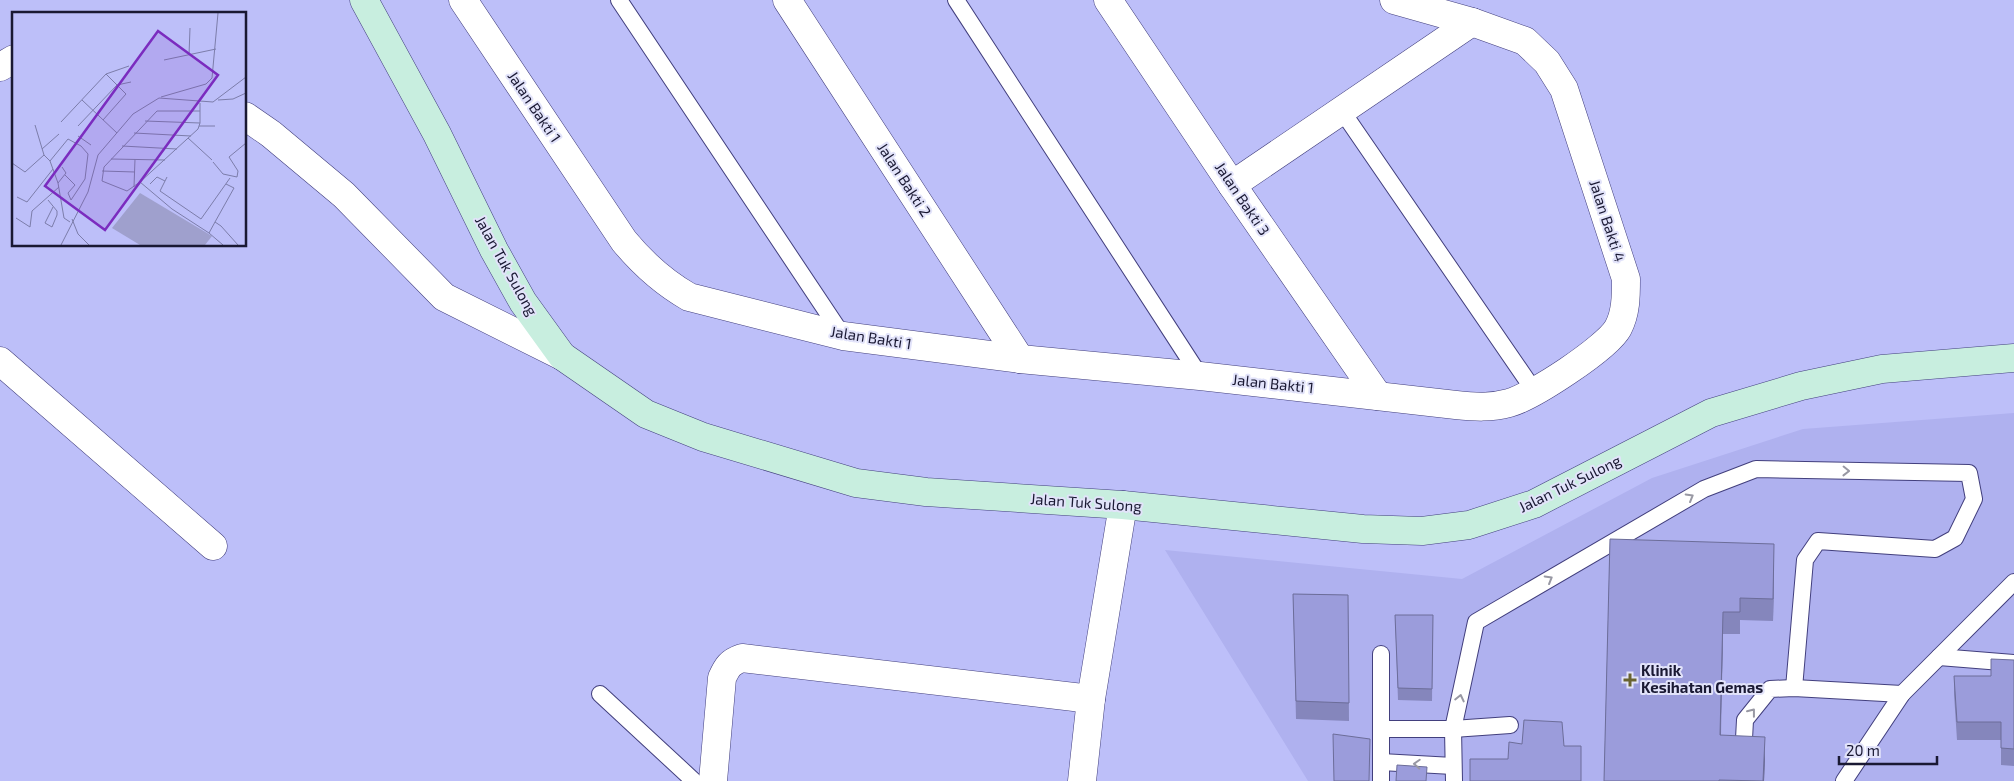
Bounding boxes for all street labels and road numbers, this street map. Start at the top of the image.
street label: Jalan Bakti 1 [504,67,565,145]
street label: Jalan Bakti 2 [874,139,935,220]
street label: Jalan Bakti 3 [1212,158,1274,238]
street label: Jalan Bakti 4 [1586,177,1630,264]
street label: Jalan Tuk Sulong [472,212,542,319]
street label: Jalan Bakti 1 [829,322,913,352]
street label: Jalan Bakti 1 [1231,370,1315,396]
street label: Jalan Tuk Sulong [1515,450,1624,516]
street label: Jalan Tuk Sulong [1030,489,1143,515]

